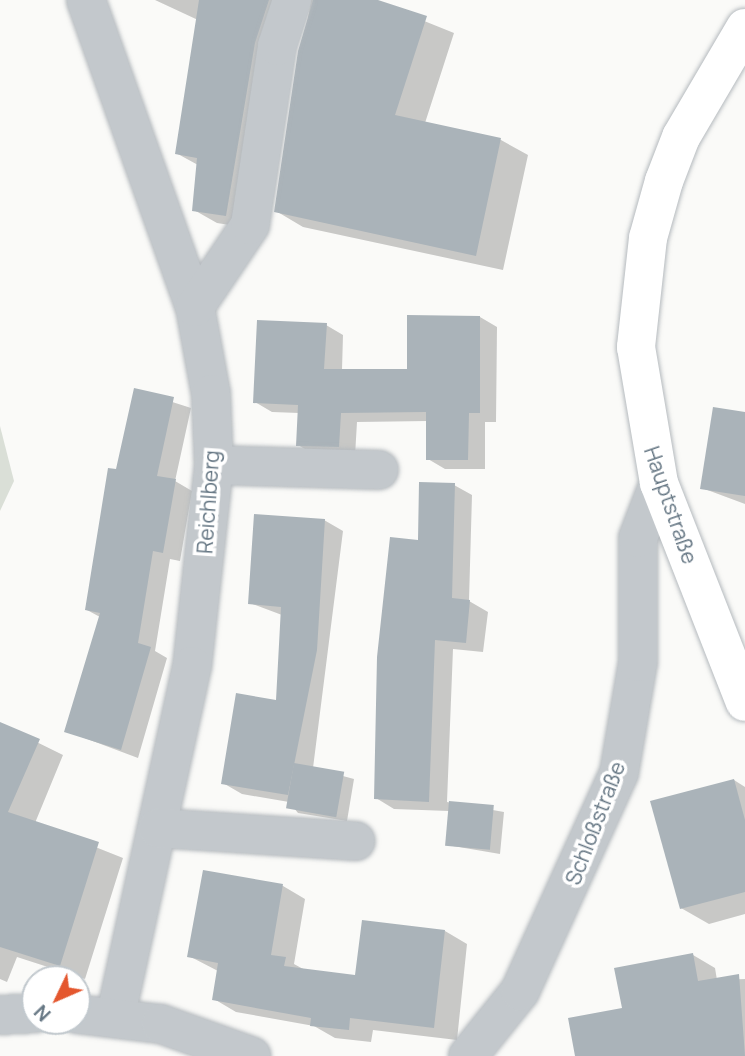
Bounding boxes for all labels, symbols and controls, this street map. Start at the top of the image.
street label: Hauptstraße [639,443,703,567]
street label: Reichlberg [192,449,224,555]
street label: Schloßstraße [560,758,630,888]
north arrow [21,965,91,1035]
text: N [28,999,56,1027]

